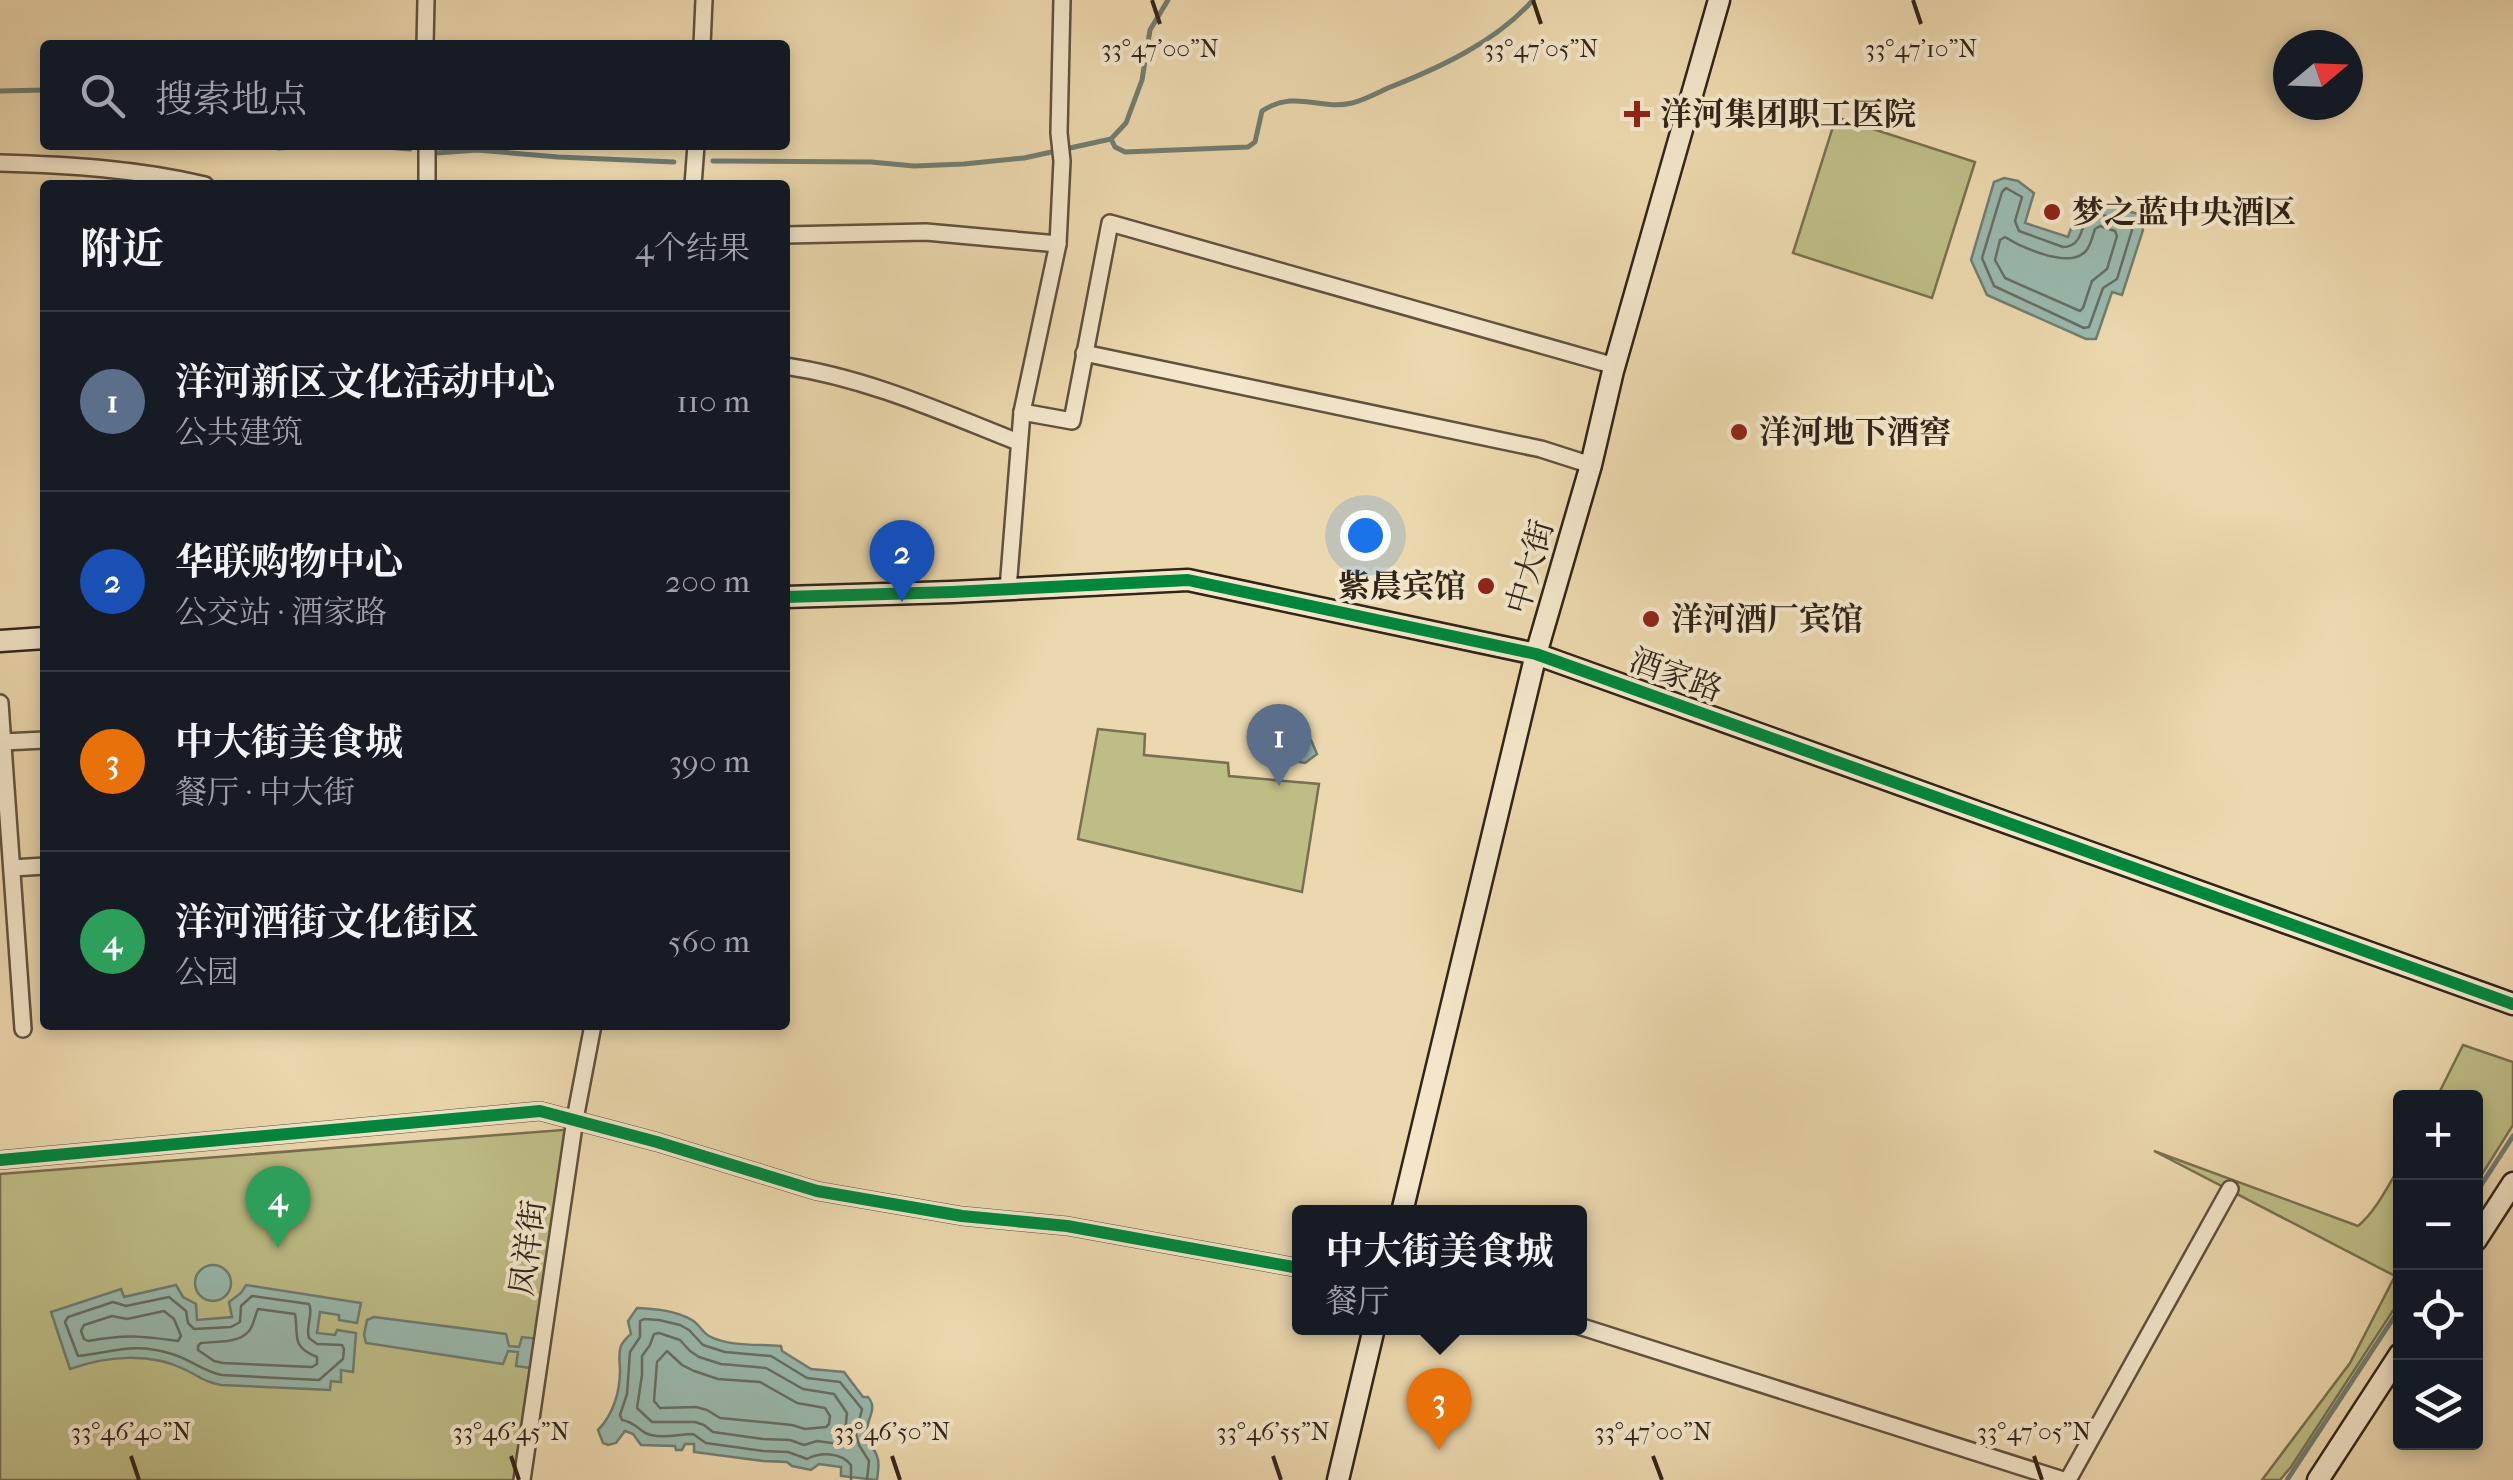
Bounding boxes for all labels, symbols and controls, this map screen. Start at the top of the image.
north arrow [2273,30,2363,120]
text: 33°47'00"N [1101,34,1219,63]
text: 33°47'05"N [1484,34,1598,63]
text: 33°47'10"N [1865,34,1977,63]
search box [40,40,790,150]
icon: search [75,68,130,123]
text: 搜索地点 [155,77,307,122]
place label: 洋河集团职工医院 [1660,96,1916,133]
marker: 洋河集团职工医院 [1624,101,1650,127]
place label: 梦之蓝中央酒区 [2072,194,2296,231]
marker: 梦之蓝中央酒区 [2041,201,2063,223]
text: 附近 [80,225,164,274]
text: 4个结果 [635,230,750,267]
text: 洋河新区文化活动中心 [175,360,555,405]
text: 1 [107,383,118,420]
text: 110 m [676,383,750,420]
text: 公共建筑 [175,414,303,451]
place label: 洋河地下酒窖 [1759,414,1951,451]
marker: 洋河地下酒窖 [1728,421,1750,443]
your location [1340,510,1391,561]
street label: 中大街 [1499,516,1561,618]
pin: 2 [870,520,934,602]
text: 华联购物中心 [175,540,403,585]
text: 2 [104,563,121,600]
text: 200 m [665,563,750,600]
place label: 紫晨宾馆 [1338,568,1466,605]
marker: 紫晨宾馆 [1475,575,1497,597]
text: 公交站 · 酒家路 [175,594,387,631]
place label: 洋河酒厂宾馆 [1671,601,1863,638]
marker: 洋河酒厂宾馆 [1640,608,1662,630]
street label: 酒家路 [1625,641,1727,709]
pin: 1 [1246,704,1312,786]
text: 中大街美食城 [175,720,403,765]
text: 3 [106,743,119,780]
text: 390 m [669,743,750,780]
text: 餐厅 · 中大街 [175,774,355,811]
text: 洋河酒街文化街区 [175,900,479,945]
text: 4 [103,923,122,960]
text: 560 m [668,923,750,960]
text: 公园 [175,954,239,991]
map controls [2393,1090,2483,1450]
button: + [2393,1090,2483,1180]
pin: 4 [246,1166,310,1248]
button: − [2393,1180,2483,1270]
street label: 凤祥街 [503,1198,553,1298]
popup [1292,1205,1587,1335]
text: 中大街美食城 [1325,1229,1554,1274]
button: locate [2393,1270,2483,1360]
text: 餐厅 [1325,1283,1390,1320]
button: layers [2393,1360,2483,1450]
pin: 3 [1406,1368,1472,1450]
text: 33°46'40"N [71,1417,191,1446]
text: 33°46'45"N [453,1417,569,1446]
text: 33°46'50"N [834,1417,950,1446]
text: 33°46'55"N [1216,1417,1330,1446]
text: 33°47'00"N [1594,1417,1712,1446]
text: 33°47'05"N [1977,1417,2091,1446]

